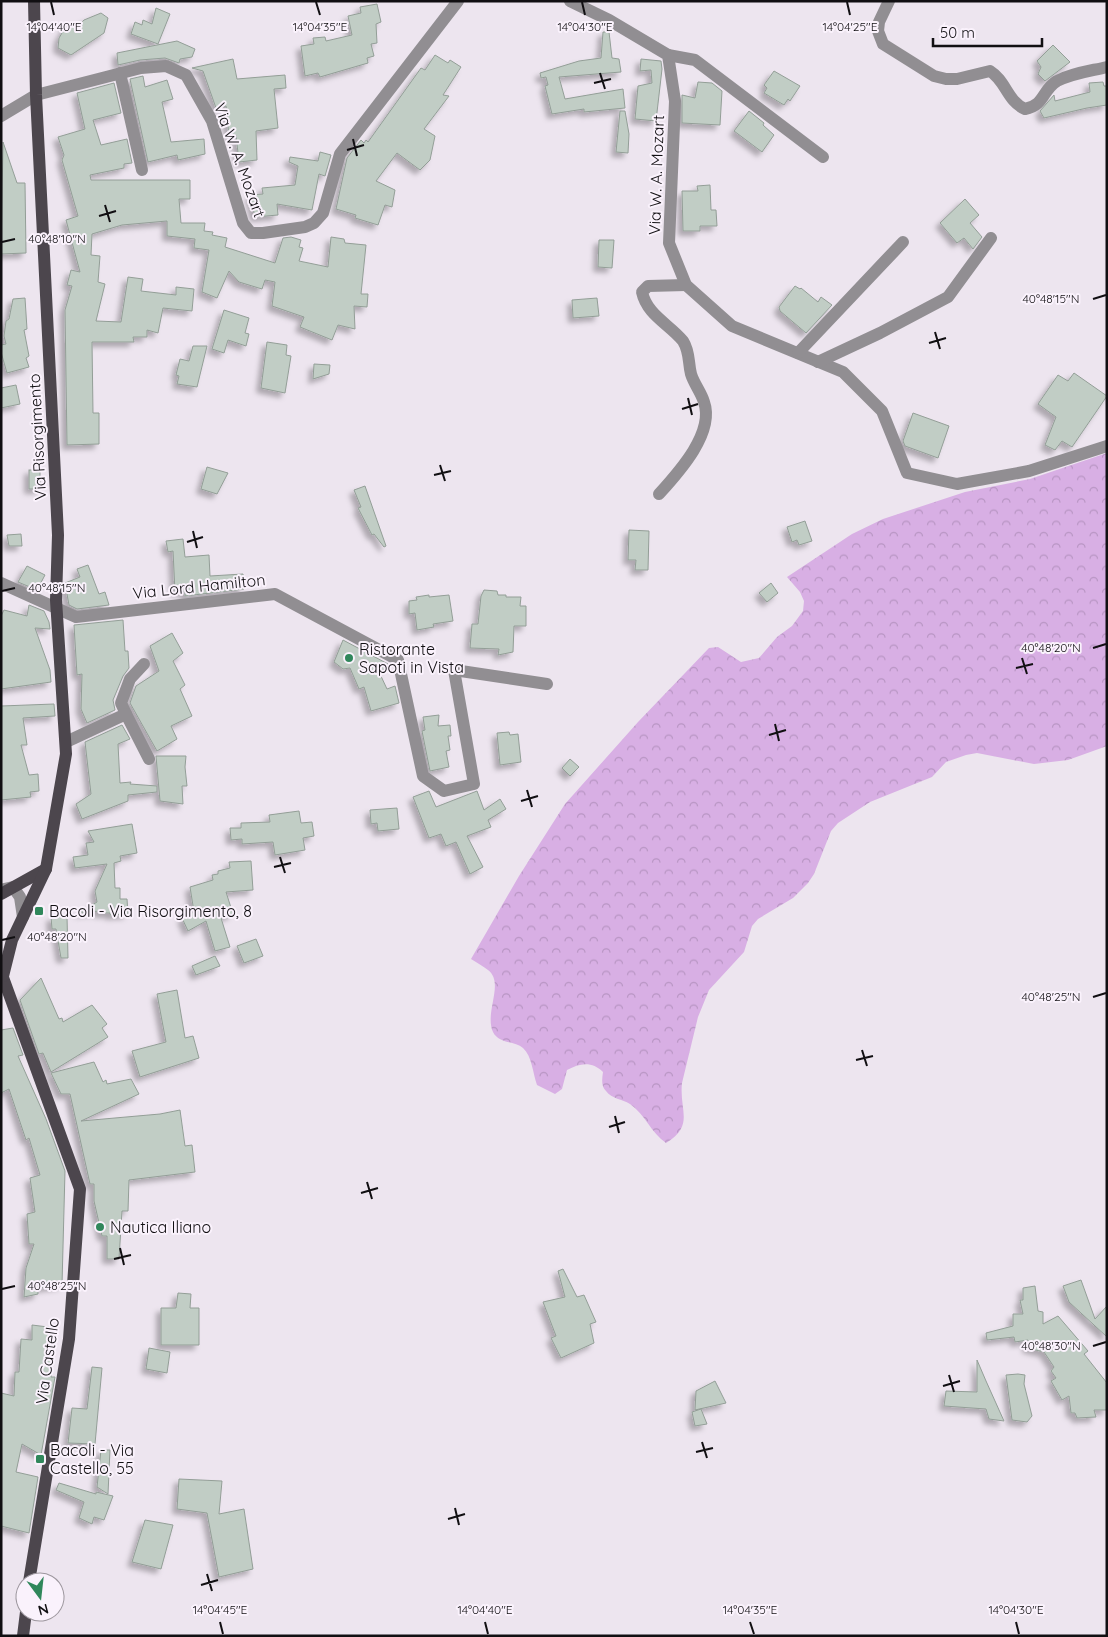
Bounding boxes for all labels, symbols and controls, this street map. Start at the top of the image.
scale bar [933,15,1042,47]
text: 14°04'40"E [26,19,82,34]
text: 14°04'35"E [293,19,347,34]
text: 14°04'30"E [557,19,613,34]
text: 14°04'25"E [823,19,878,34]
text: 50 m [940,23,975,42]
street label: Via W. A. Mozart [210,100,270,220]
street label: Via W. A. Mozart [644,115,668,235]
text: 40°48'10"N [28,231,86,246]
text: 40°48'15"N [1023,291,1079,306]
street label: Via Risorgimento [24,373,50,501]
street label: Via Lord Hamilton [132,569,266,603]
text: 40°48'15"N [29,580,85,595]
place label: Ristorante Sapoti in Vista [359,639,464,677]
text: 40°48'20"N [1021,640,1081,655]
marker: Ristorante Sapoti in Vista [343,652,355,664]
place label: Bacoli - Via Risorgimento, 8 [49,901,252,921]
marker: Bacoli - Via Risorgimento, 8 [33,905,45,917]
text: 40°48'20"N [27,929,87,944]
text: 40°48'25"N [1021,989,1081,1004]
place label: Nautica Iliano [110,1217,211,1237]
marker: Nautica Iliano [94,1221,106,1233]
text: 40°48'25"N [27,1278,87,1293]
street label: Via Castello [31,1317,63,1405]
text: 40°48'30"N [1021,1338,1081,1353]
place label: Bacoli - Via Castello, 55 [50,1440,134,1478]
marker: Bacoli - Via Castello, 55 [34,1453,46,1465]
north arrow [15,1572,65,1622]
text: N [36,1600,51,1620]
text: 14°04'45"E [193,1602,248,1617]
text: 14°04'40"E [457,1602,513,1617]
text: 14°04'35"E [723,1602,777,1617]
text: 14°04'30"E [988,1602,1044,1617]

